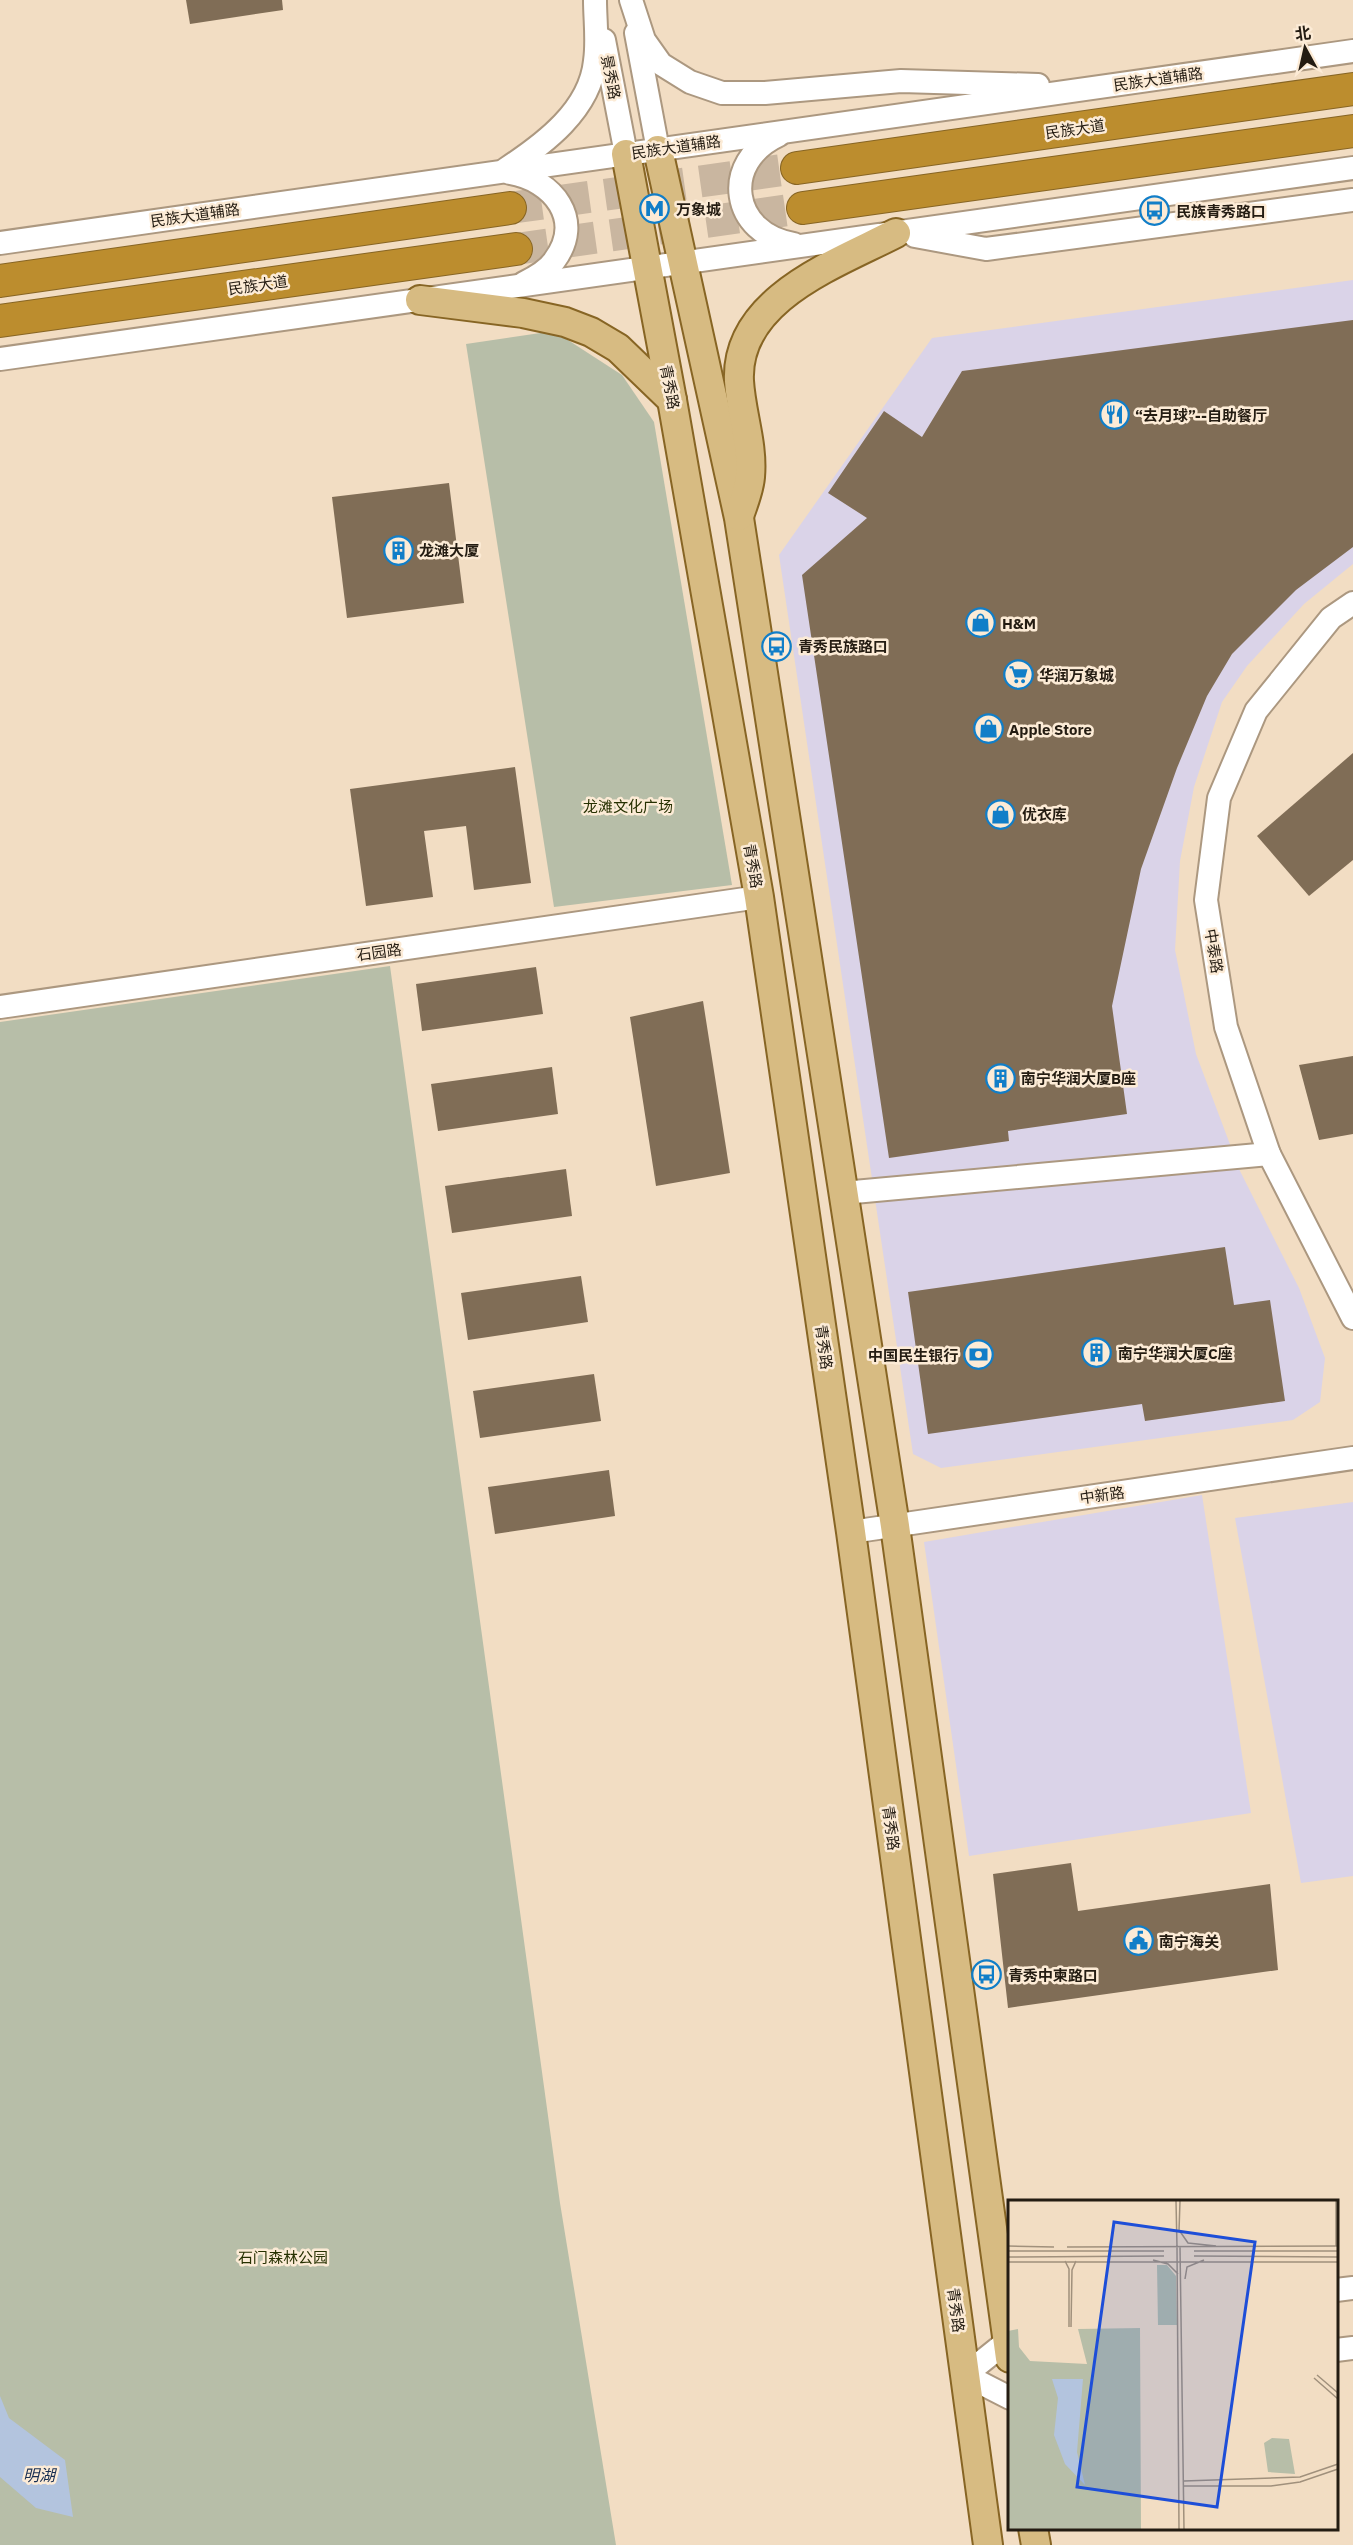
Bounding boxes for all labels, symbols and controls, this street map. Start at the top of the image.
north arrow [1275,18,1335,78]
text: 北 [1294,22,1312,44]
street label: 景秀路 [597,53,625,101]
street label: 民族大道辅路 [1112,63,1204,95]
street label: 民族大道 [1044,115,1106,143]
street label: 民族大道辅路 [630,131,722,163]
metro station icon: 万象城 [639,193,671,225]
bus stop icon: 民族青秀路口 [1139,195,1171,227]
street label: 民族大道辅路 [149,199,241,231]
place label: 万象城 [676,200,721,219]
place label: 民族青秀路口 [1176,202,1266,221]
street label: 民族大道 [227,271,289,299]
street label: 青秀路 [656,363,684,411]
restaurant icon: “去月球”--自助餐厅 [1098,399,1130,431]
place label: “去月球”--自助餐厅 [1135,406,1267,425]
building icon: 龙滩大厦 [382,534,414,566]
place label: 龙滩大厦 [419,541,479,560]
shop icon: H&M [965,607,997,639]
place label: H&M [1002,614,1036,633]
bus stop icon: 青秀民族路口 [761,630,793,662]
place label: 青秀民族路口 [798,637,888,656]
supermarket icon: 华润万象城 [1002,659,1034,691]
place label: 华润万象城 [1039,666,1114,685]
shop icon: Apple Store [972,713,1004,745]
place label: Apple Store [1009,720,1092,739]
park label: 龙滩文化广场 [583,797,673,816]
shop icon: 优衣库 [985,798,1017,830]
place label: 优衣库 [1022,805,1067,824]
street label: 青秀路 [740,842,766,890]
street label: 中泰路 [1201,927,1227,975]
street label: 石园路 [355,939,403,965]
building icon: 南宁华润大厦B座 [984,1062,1016,1094]
place label: 南宁华润大厦B座 [1021,1069,1136,1088]
street label: 青秀路 [811,1323,837,1371]
building icon: 南宁华润大厦C座 [1081,1337,1113,1369]
bank icon: 中国民生银行 [963,1339,995,1371]
place label: 南宁华润大厦C座 [1118,1344,1233,1363]
place label: 中国民生银行 [868,1346,958,1365]
street label: 中新路 [1078,1482,1126,1508]
street label: 青秀路 [878,1804,904,1852]
public building icon: 南宁海关 [1122,1925,1154,1957]
place label: 南宁海关 [1159,1932,1219,1951]
bus stop icon: 青秀中柬路口 [971,1959,1003,1991]
place label: 青秀中柬路口 [1008,1966,1098,1985]
inset map [1008,2200,1338,2530]
park label: 石门森林公园 [238,2248,328,2267]
street label: 青秀路 [943,2286,969,2334]
water label: 明湖 [23,2465,58,2485]

